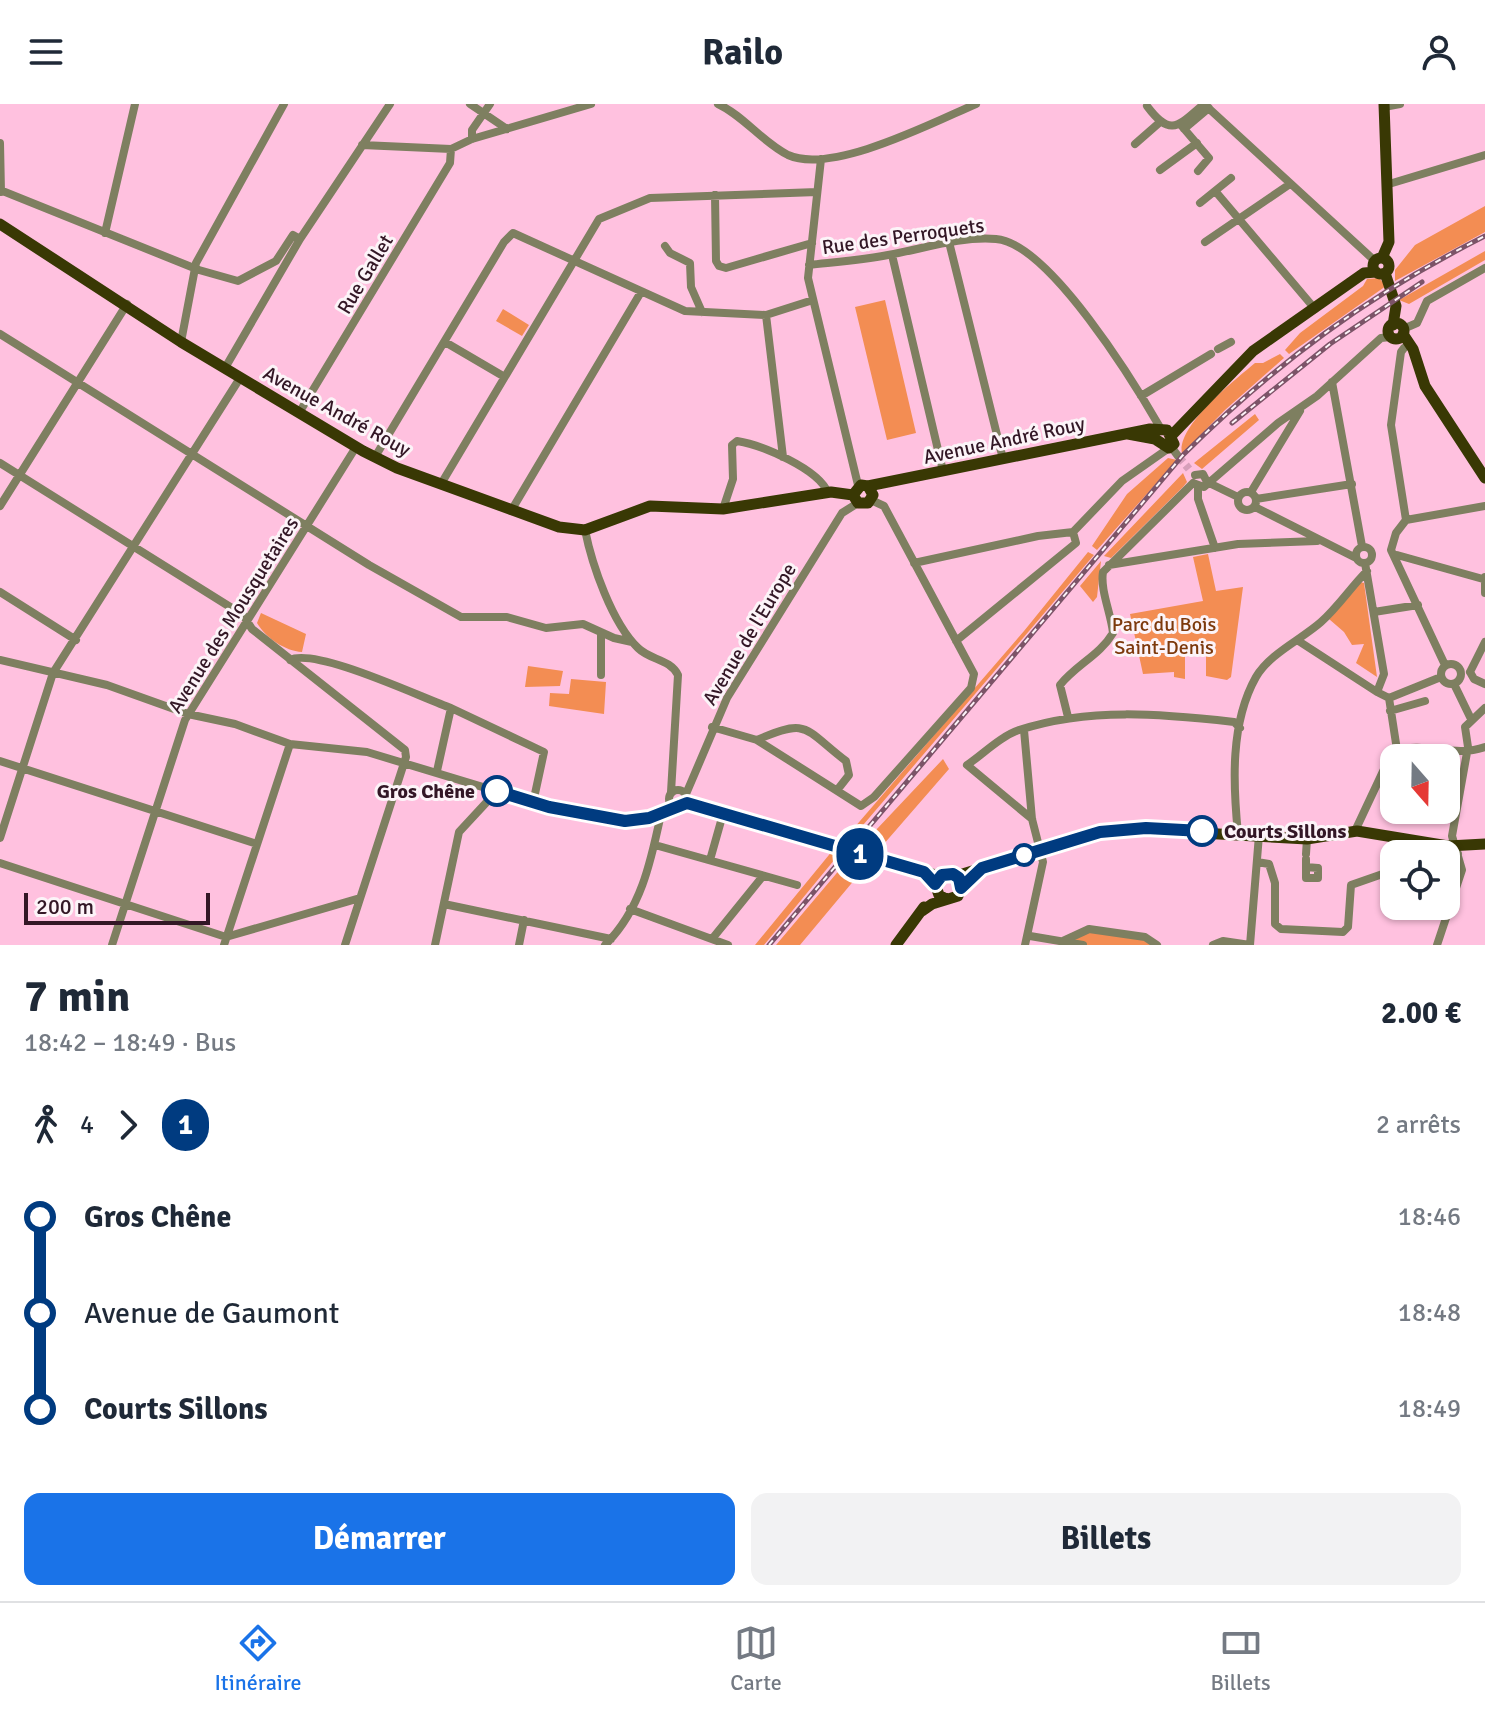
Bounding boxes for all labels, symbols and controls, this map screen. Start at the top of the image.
icon: menu [24,30,68,74]
text: Railo [702,30,783,75]
icon: person [1417,30,1461,74]
street label: Rue des Perroquets [820,213,986,260]
street label: Rue Gallet [332,230,399,319]
street label: Avenue André Rouy [259,361,415,463]
street label: Avenue André Rouy [921,411,1088,470]
street label: Avenue des Mousquetaires [163,512,304,718]
street label: Avenue de l'Europe [697,559,802,710]
park label: Parc du Bois Saint-Denis [1112,612,1216,660]
north arrow [1380,744,1460,824]
map controls [1380,744,1460,920]
marker: Gros Chêne [482,776,512,806]
place label: Gros Chêne [377,779,475,804]
marker: Courts Sillons [1187,816,1217,846]
place label: Courts Sillons [1224,819,1347,844]
line badge: 1 [834,828,886,880]
text: 1 [852,837,868,871]
button: locate [1380,840,1460,920]
unlabelled marker [1013,844,1035,866]
scale bar [24,889,210,925]
text: 200 m [36,893,94,920]
text: 7 min [24,970,130,1024]
text: 2.00 € [1381,995,1461,1032]
text: 18:42 – 18:49 · Bus [24,1027,236,1059]
icon: walk [24,1103,68,1147]
icon: forward [106,1103,150,1147]
text: 1 [178,1108,193,1142]
text: 4 [80,1109,94,1141]
text: 2 arrêts [1376,1109,1461,1141]
text: Gros Chêne [84,1199,231,1236]
text: 18:46 [1398,1201,1461,1233]
text: Avenue de Gaumont [84,1295,339,1332]
text: 18:48 [1398,1297,1461,1329]
text: Courts Sillons [84,1391,268,1428]
text: 18:49 [1398,1393,1461,1425]
button: Démarrer [24,1493,735,1585]
button: Billets [751,1493,1461,1585]
tab: Itinéraire [214,1621,302,1696]
tab: Carte [730,1621,782,1696]
tab: Billets [1210,1621,1271,1696]

